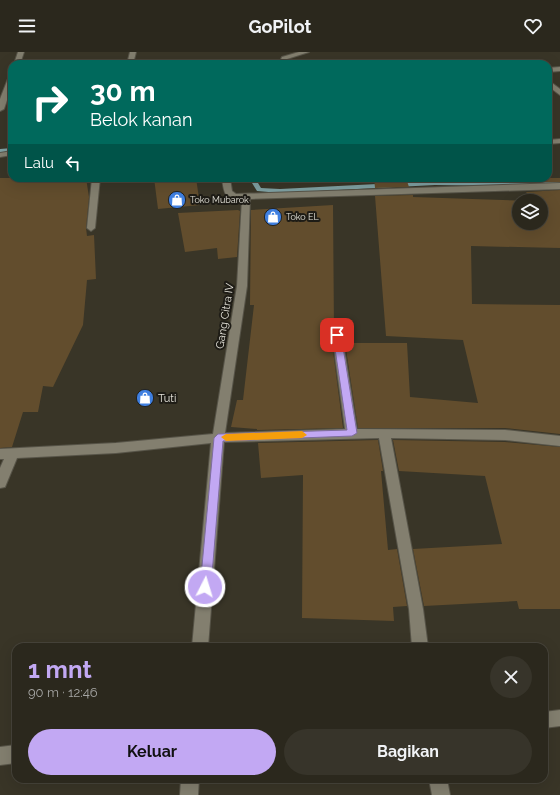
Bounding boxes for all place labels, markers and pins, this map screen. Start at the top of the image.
shop icon: Toko Mubarok [167,190,187,210]
place label: Toko Mubarok [190,195,249,205]
shop icon: Toko EL [263,207,283,227]
place label: Toko EL [286,212,319,222]
pin [320,318,354,352]
shop icon: Tuti [135,388,155,408]
place label: Tuti [158,392,176,405]

